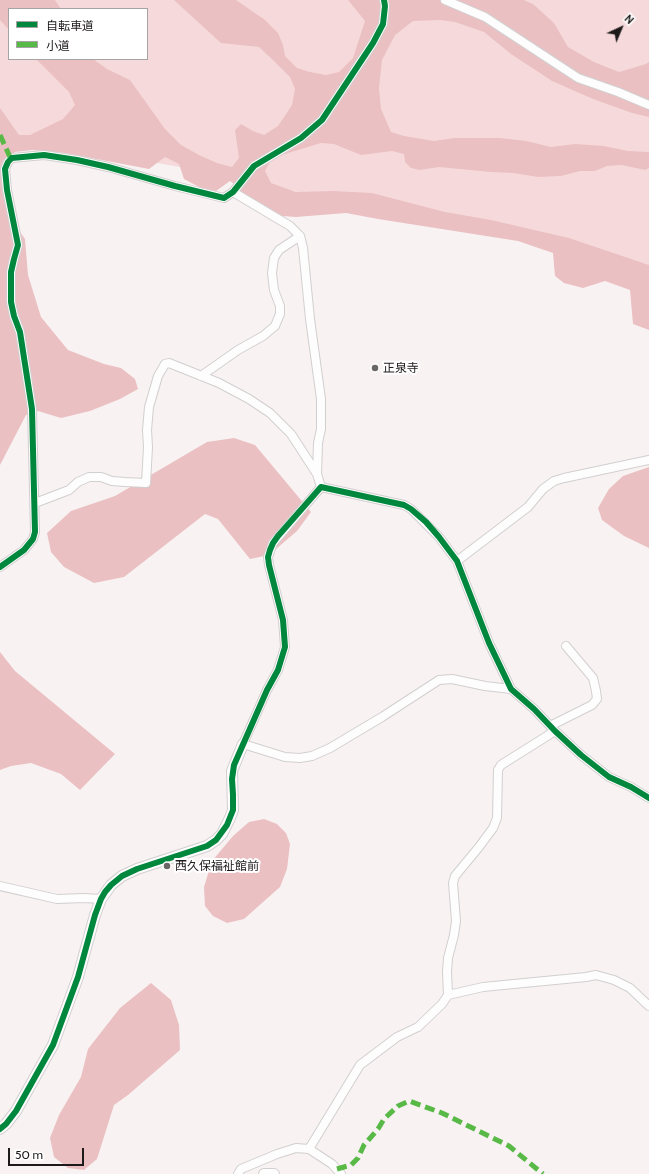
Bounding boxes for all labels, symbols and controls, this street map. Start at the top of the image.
legend [8,8,148,60]
north arrow [601,8,641,48]
text: N [622,12,637,27]
text: 自転車道 [46,18,94,33]
text: 小道 [46,38,70,53]
place label: 正泉寺 [383,361,419,375]
marker: 正泉寺 [370,363,380,373]
place label: 西久保福祉館前 [175,859,259,873]
marker: 西久保福祉館前 [162,861,172,871]
scale bar [10,1140,86,1166]
text: 50 m [15,1147,43,1162]

